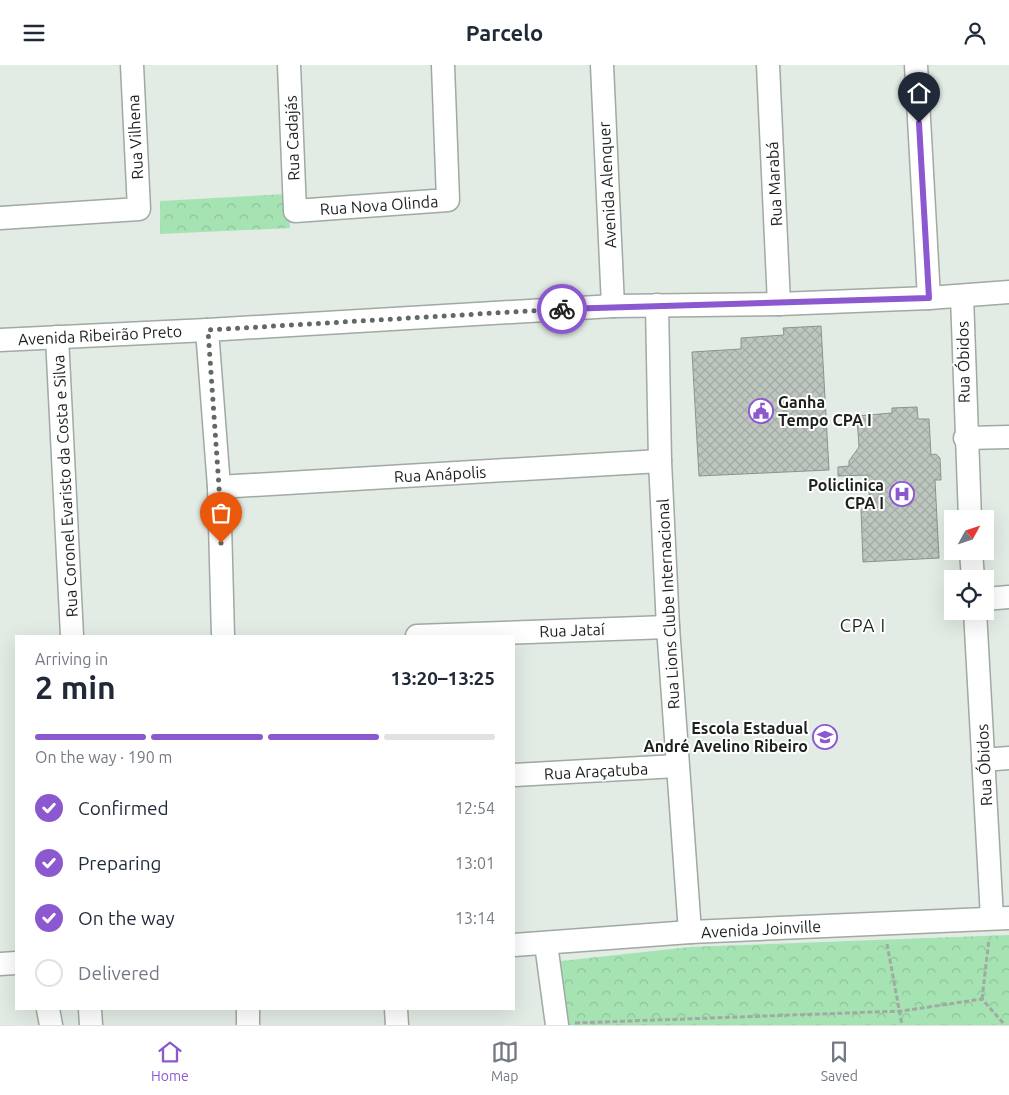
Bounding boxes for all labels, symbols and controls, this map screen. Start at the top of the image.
icon: menu [20,19,48,47]
icon: person [961,19,989,47]
text: Parcelo [466,20,543,45]
pin [898,72,940,123]
icon: home [905,79,933,107]
street label: Rua Vilhena [124,94,146,180]
street label: Rua Cadajás [282,95,302,181]
street label: Avenida Alenquer [595,121,619,249]
street label: Rua Marabá [763,141,785,227]
street label: Rua Nova Olinda [319,192,439,218]
courier [537,284,587,334]
icon: bike [548,295,576,323]
street label: Rua Óbidos [952,321,973,403]
street label: Avenida Ribeirão Preto [17,322,183,348]
street label: Rua Coronel Evaristo da Costa e Silva [49,354,81,618]
place label: Ganha Tempo CPA I [778,393,872,429]
public building icon: Ganha Tempo CPA I [748,398,774,424]
street label: Rua Anápolis [393,463,487,485]
place label: Policlinica CPA I [808,476,884,512]
hospital icon: Policlinica CPA I [889,481,915,507]
pin [200,492,242,543]
street label: Rua Lions Clube Internacional [653,498,683,710]
icon: bag [207,499,235,527]
north arrow [944,510,994,560]
map controls [944,510,994,620]
button: locate [944,570,994,620]
district label: CPA I [840,615,886,635]
street label: Rua Jataí [539,620,606,640]
text: Arriving in [35,650,108,668]
text: 13:20–13:25 [390,667,495,689]
text: 2 min [35,669,116,705]
place label: Escola Estadual André Avelino Ribeiro [644,719,808,755]
street label: Rua Óbidos [972,723,995,807]
school or university icon: Escola Estadual André Avelino Ribeiro [812,724,838,750]
text: On the way · 190 m [35,748,172,766]
street label: Rua Araçatuba [543,759,649,783]
icon: check [35,794,63,822]
text: Confirmed [78,797,169,819]
text: 12:54 [455,799,495,817]
icon: check [35,849,63,877]
text: Preparing [78,852,162,874]
text: 13:01 [455,854,495,872]
icon: check [35,904,63,932]
text: On the way [78,907,175,929]
text: 13:14 [455,909,495,927]
street label: Avenida Joinville [701,917,821,941]
text: Delivered [78,962,160,984]
tab: Home [151,1038,189,1084]
tab: Map [491,1038,519,1084]
tab: Saved [821,1038,858,1084]

